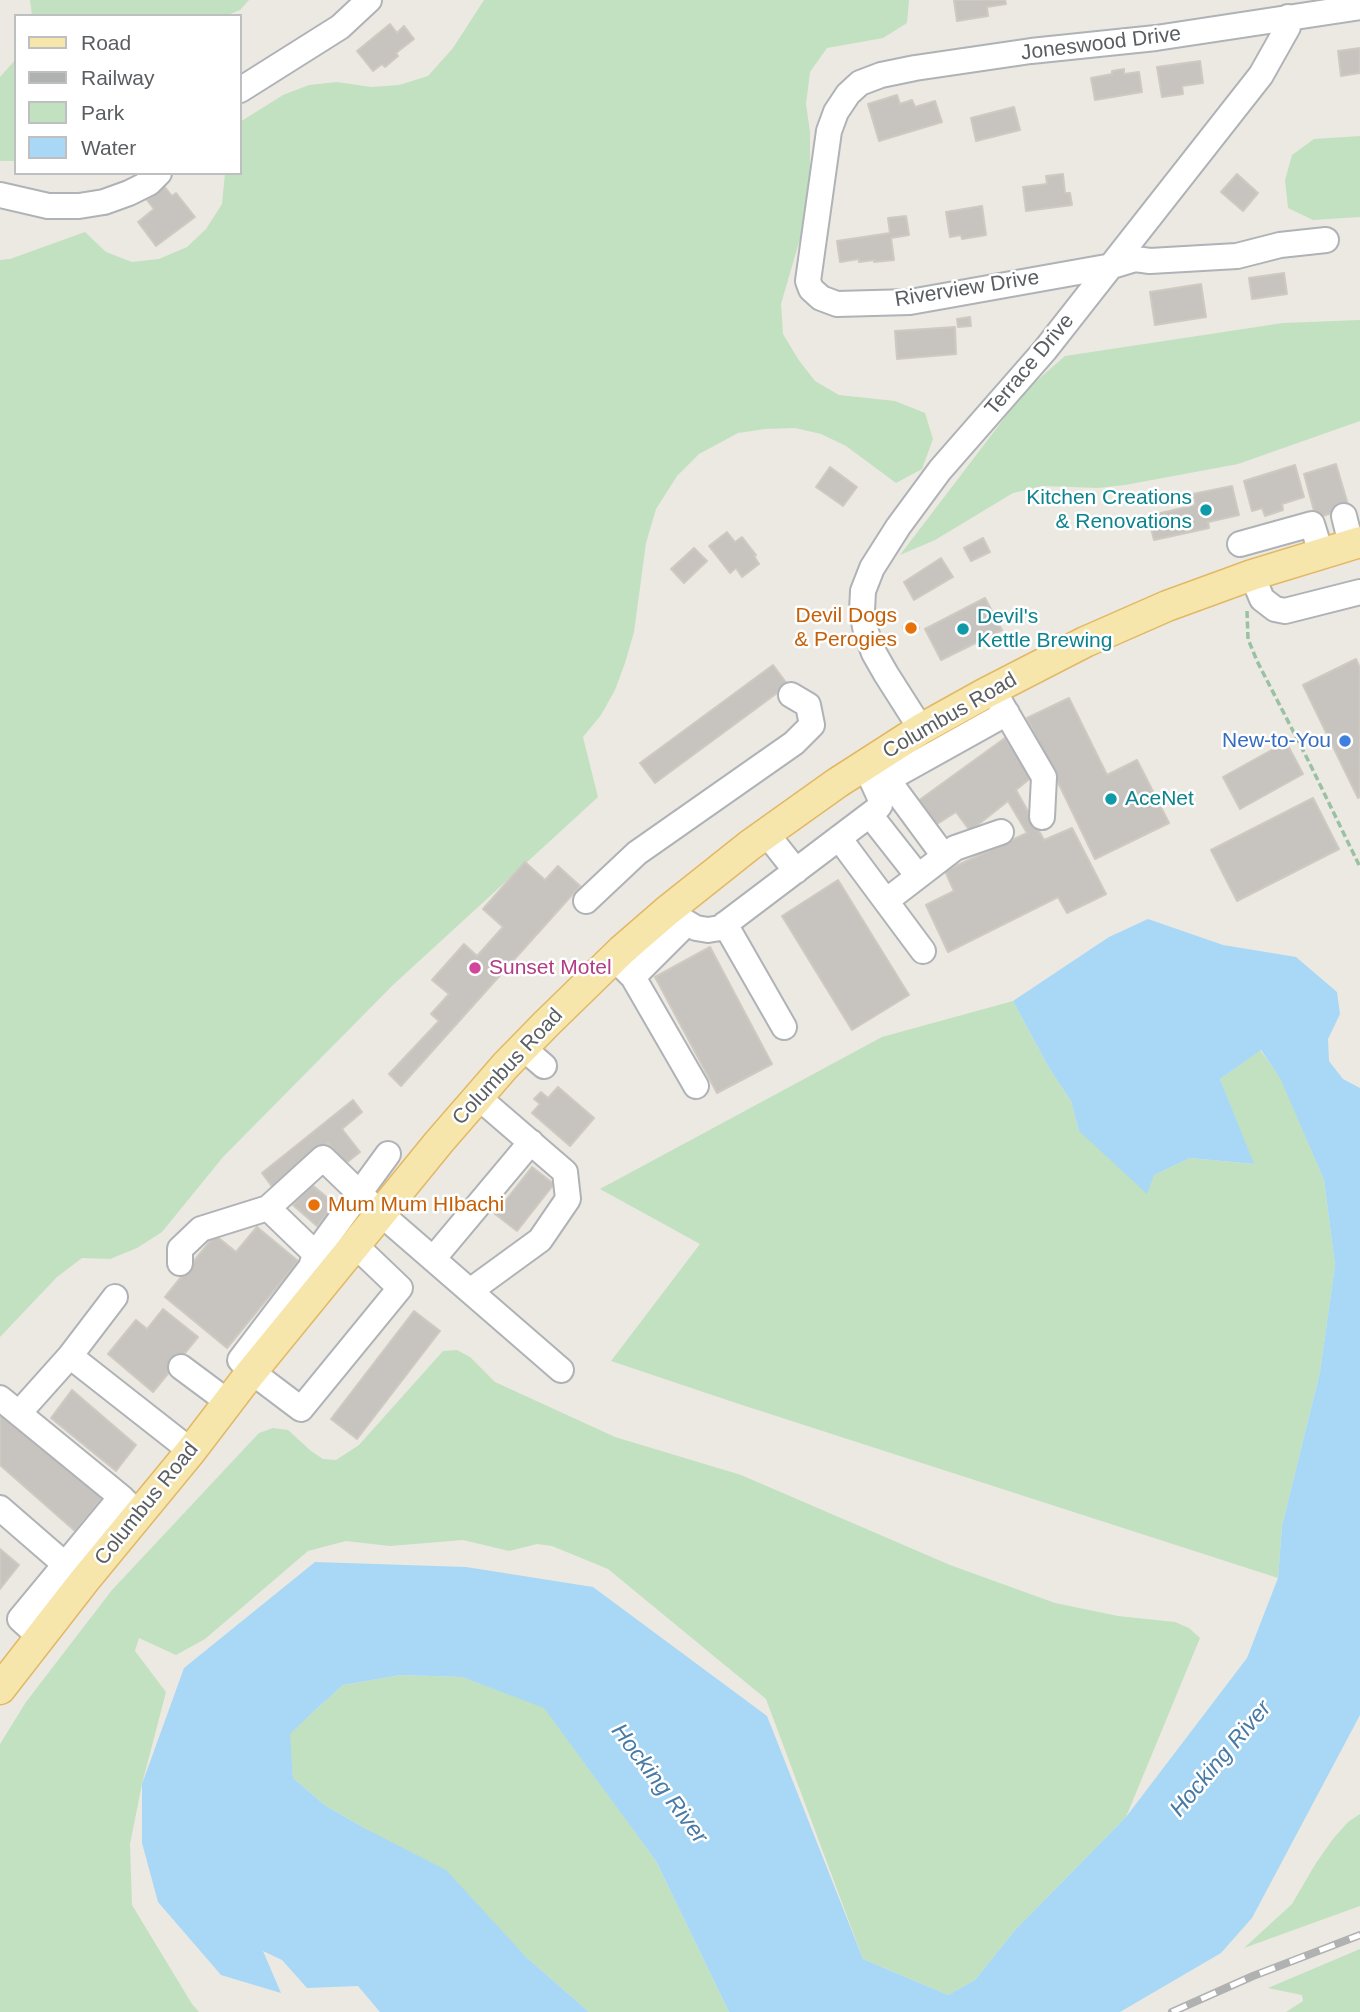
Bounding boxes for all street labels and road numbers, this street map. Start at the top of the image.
street label: Joneswood Drive [1020,22,1182,66]
street label: Riverview Drive [893,265,1041,313]
street label: Terrace Drive [980,309,1080,421]
street label: Columbus Road [878,667,1022,765]
street label: Columbus Road [447,1003,569,1131]
street label: Columbus Road [90,1438,204,1570]

